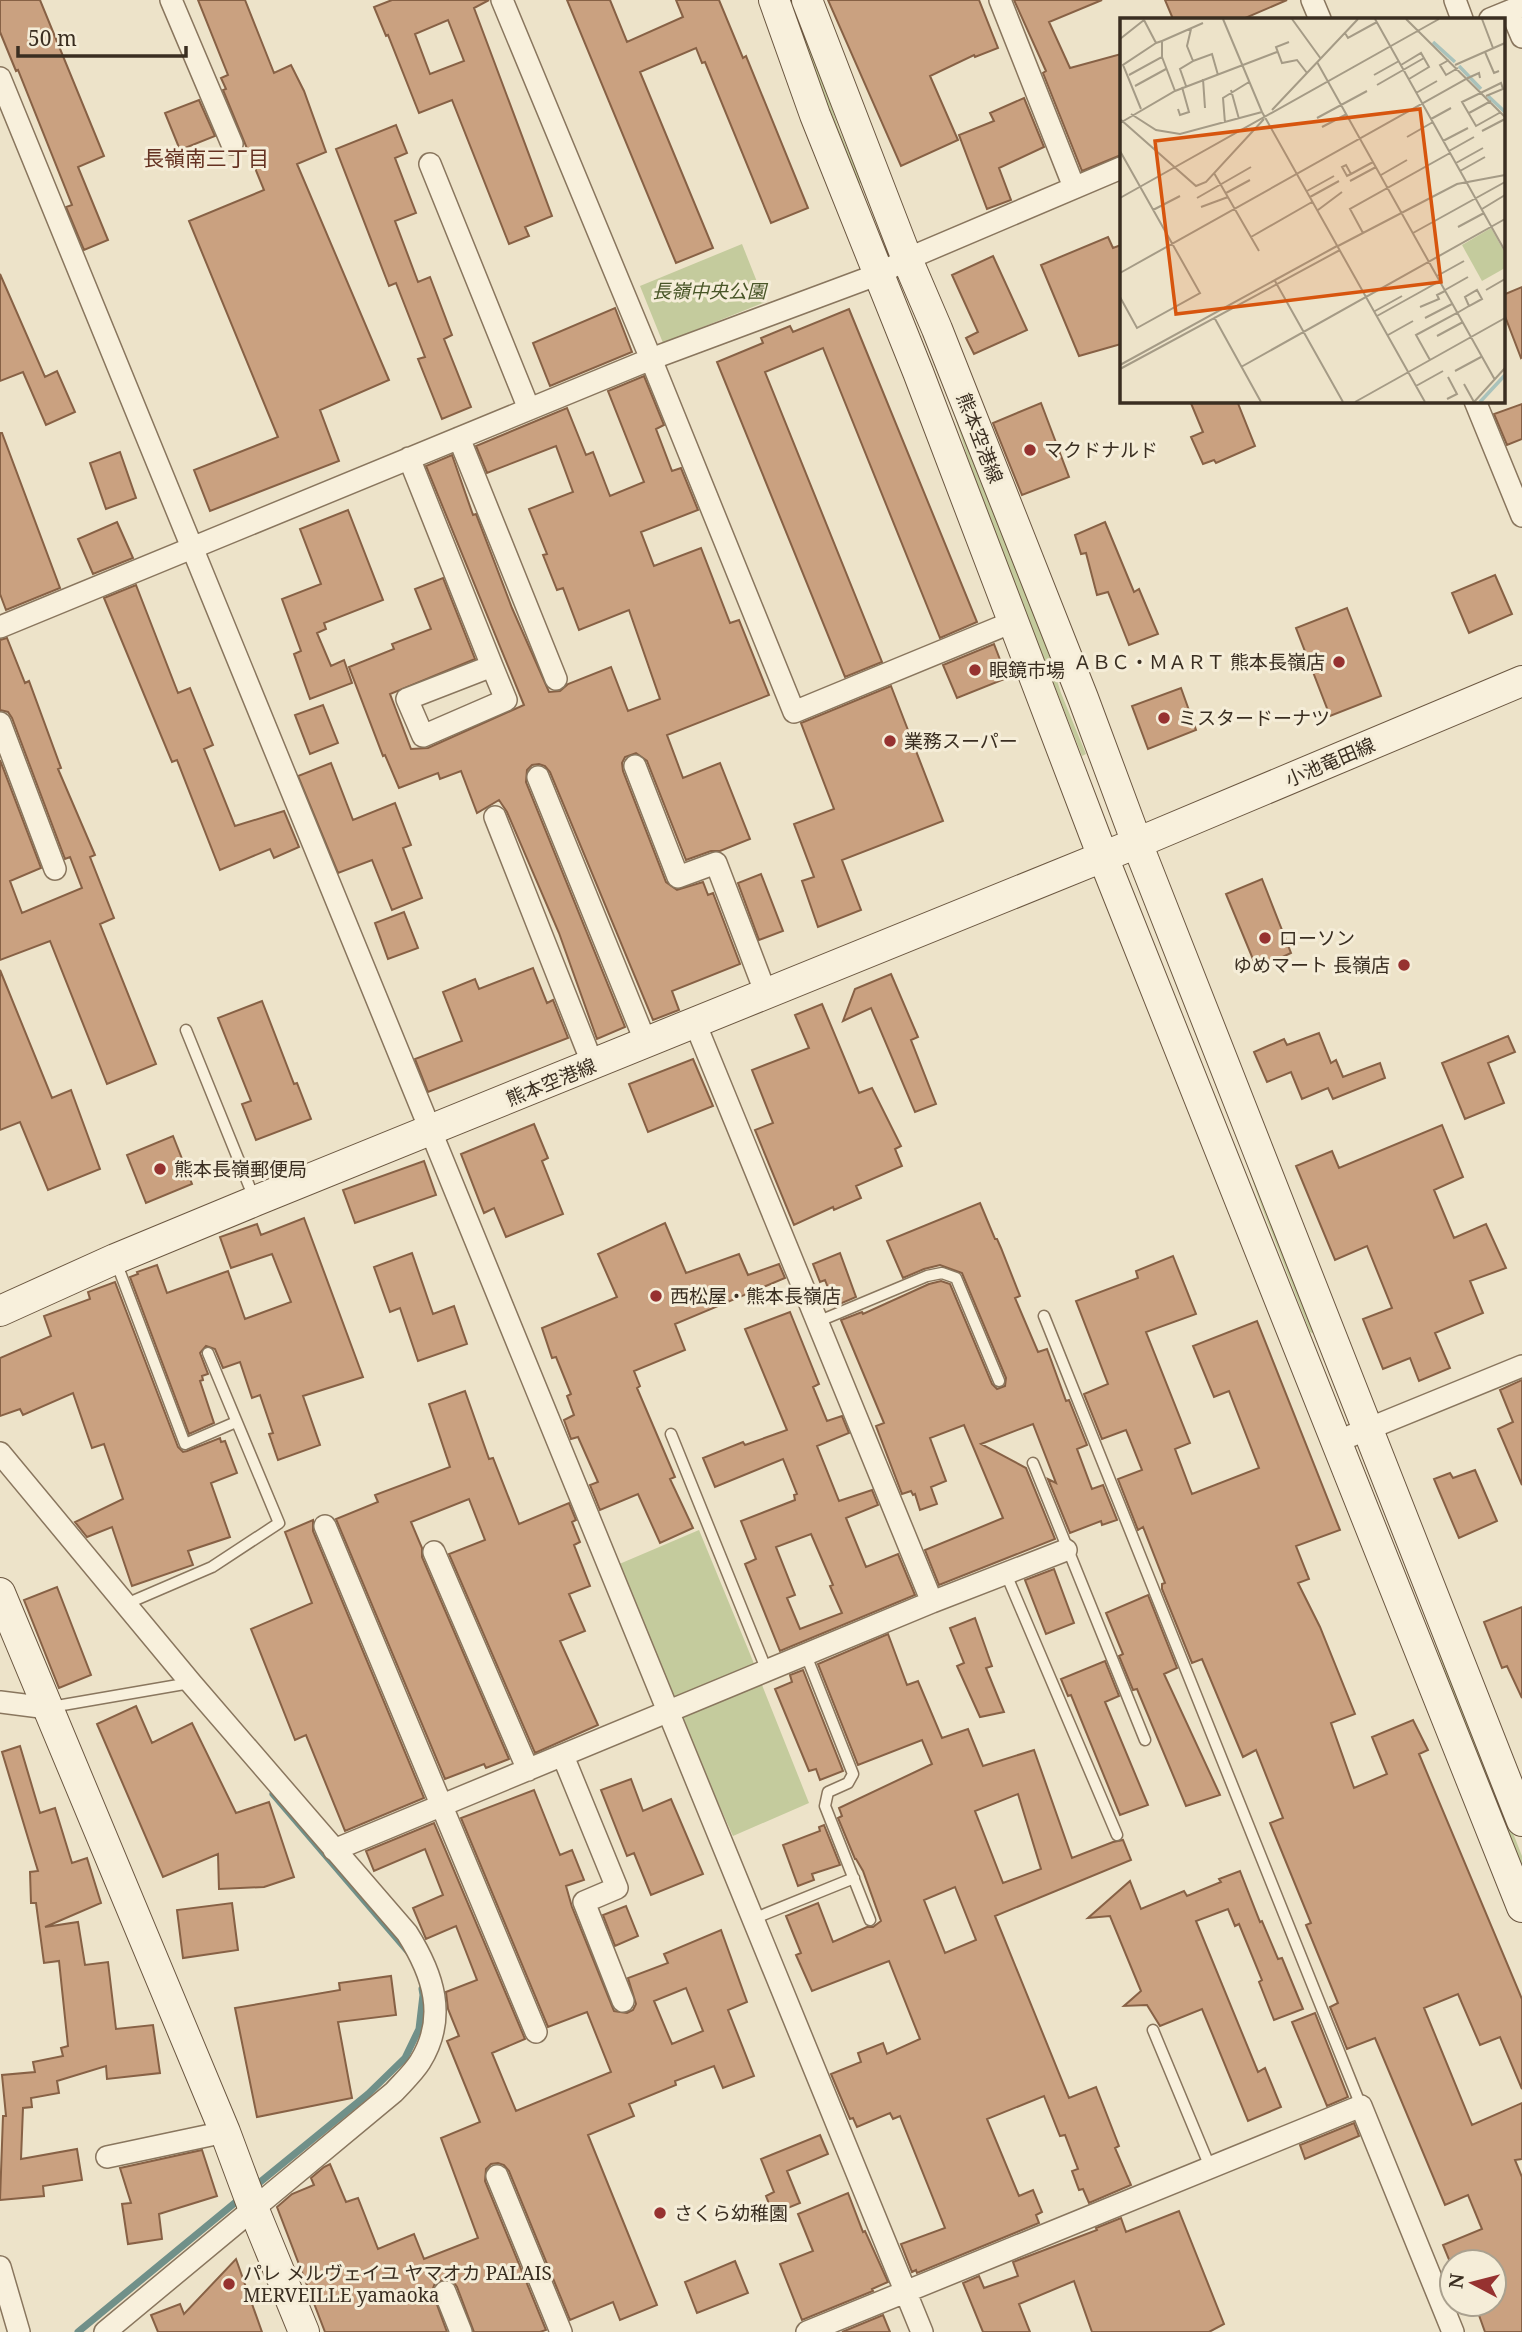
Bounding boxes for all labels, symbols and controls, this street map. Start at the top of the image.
scale bar [18,14,186,58]
inset map [1120,18,1504,402]
text: 50 m [28,24,77,52]
district label: 長嶺南三丁目 [143,144,269,172]
park label: 長嶺中央公園 [652,278,769,304]
street label: 熊本空港線 [951,389,1009,487]
place label: マクドナルド [1044,437,1158,463]
marker: マクドナルド [1022,442,1038,458]
place label: ＡＢＣ・ＭＡＲＴ 熊本長嶺店 [1073,649,1325,675]
marker: ＡＢＣ・ＭＡＲＴ 熊本長嶺店 [1331,654,1347,670]
place label: 眼鏡市場 [989,657,1065,683]
marker: 眼鏡市場 [967,662,983,678]
place label: ミスタードーナツ [1178,705,1330,731]
marker: ミスタードーナツ [1156,710,1172,726]
place label: 業務スーパー [904,728,1018,754]
street label: 小池竜田線 [1281,731,1379,793]
marker: 業務スーパー [882,733,898,749]
place label: ローソン [1279,925,1355,951]
marker: ローソン [1257,930,1273,946]
place label: ゆめマート 長嶺店 [1233,952,1390,978]
marker: ゆめマート 長嶺店 [1396,957,1412,973]
street label: 熊本空港線 [502,1052,600,1112]
place label: 熊本長嶺郵便局 [174,1156,307,1182]
marker: 熊本長嶺郵便局 [152,1161,168,1177]
place label: 西松屋・熊本長嶺店 [670,1283,841,1309]
marker: 西松屋・熊本長嶺店 [648,1288,664,1304]
place label: さくら幼稚園 [674,2200,788,2226]
marker: さくら幼稚園 [652,2205,668,2221]
north arrow [1438,2248,1508,2318]
place label: パレ メルヴェイユ ヤマオカ PALAIS MERVEILLE yamaoka [243,2260,552,2308]
text: N [1442,2272,1470,2290]
marker: パレ メルヴェイユ ヤマオカ PALAIS MERVEILLE yamaoka [221,2276,237,2292]

